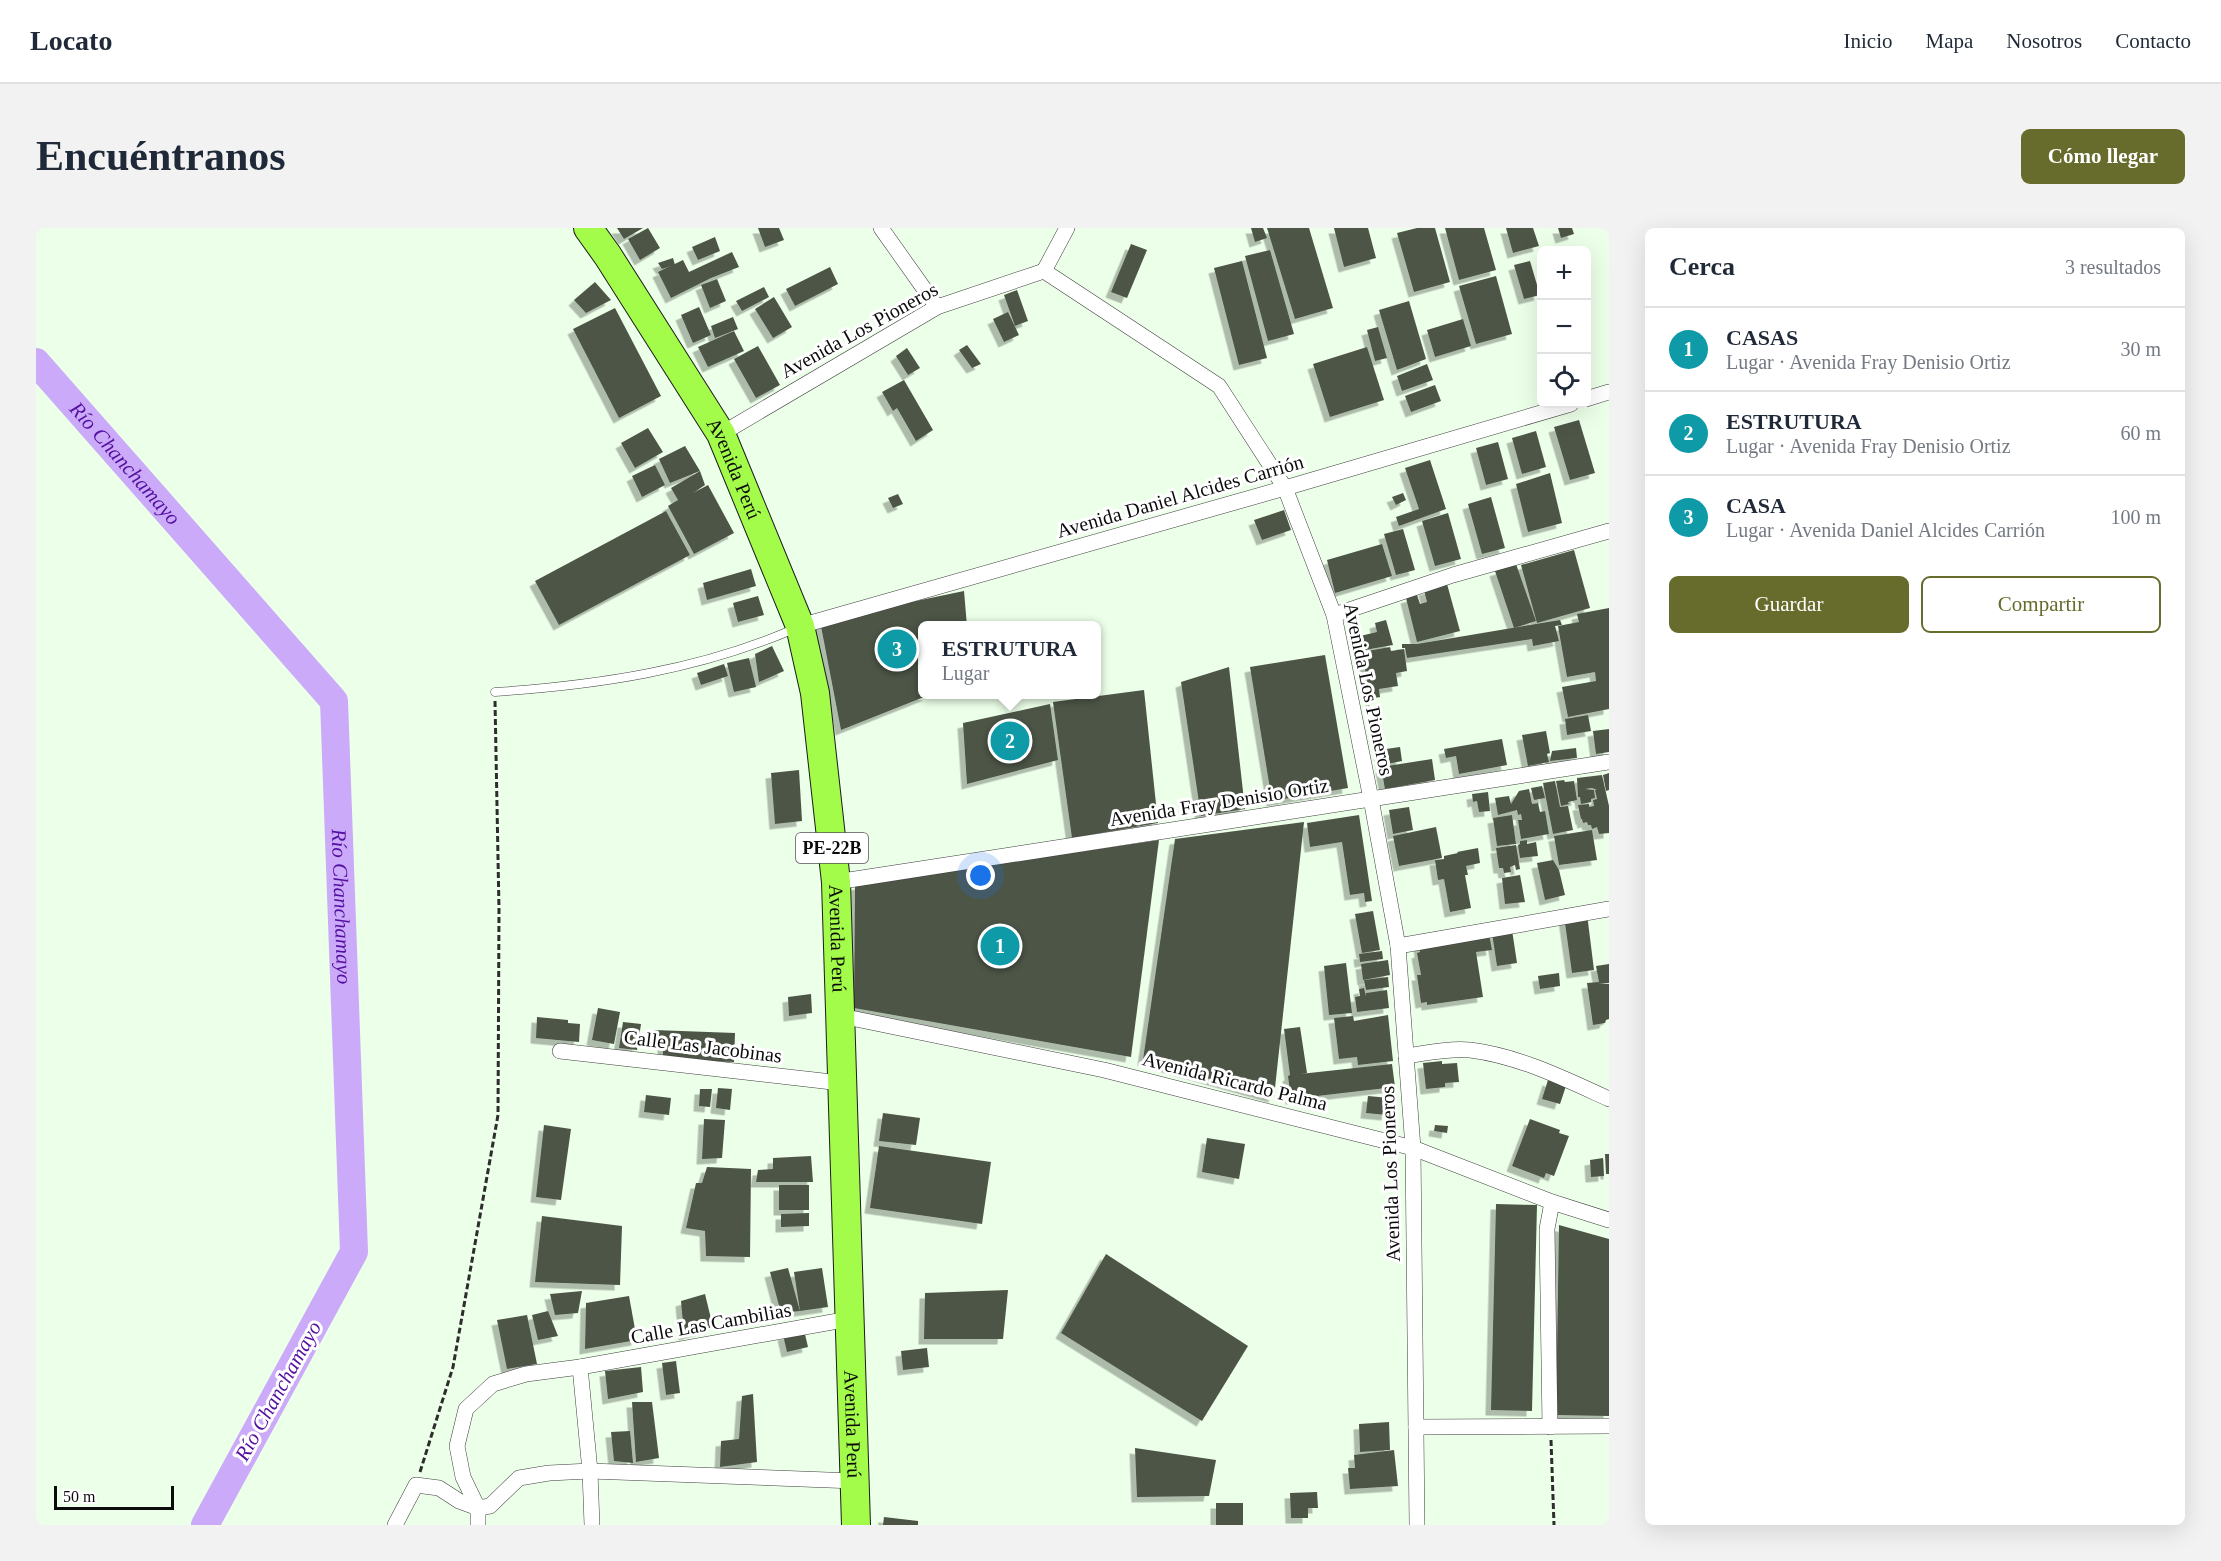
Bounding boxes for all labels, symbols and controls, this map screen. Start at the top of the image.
text: Locato [30,25,112,56]
text: Inicio [1844,29,1893,53]
text: Mapa [1926,29,1973,53]
text: Nosotros [2006,29,2082,53]
text: Contacto [2115,29,2191,53]
button: Cómo llegar [2021,129,2185,184]
text: Encuéntranos [36,133,286,179]
map controls [1537,246,1591,408]
button: + [1537,246,1591,300]
text: Cerca [1669,252,1735,281]
text: 3 resultados [2065,256,2161,278]
street label: Avenida Los Pioneros [777,278,942,382]
button: − [1537,300,1591,354]
text: CASAS [1726,325,1798,350]
text: 1 [1684,338,1694,360]
text: 30 m [2120,338,2161,360]
text: Lugar · Avenida Fray Denisio Ortiz [1726,351,2011,373]
button: locate [1537,354,1591,408]
water label: Río Chanchamayo [64,396,186,530]
text: ESTRUTURA [1726,409,1862,434]
street label: Avenida Perú [702,414,766,522]
text: 2 [1684,422,1694,444]
text: 60 m [2120,422,2161,444]
text: Lugar · Avenida Fray Denisio Ortiz [1726,435,2011,457]
street label: Avenida Daniel Alcides Carrión [1054,450,1306,542]
text: CASA [1726,493,1786,518]
text: 3 [1684,506,1694,528]
text: 100 m [2110,506,2161,528]
text: Lugar · Avenida Daniel Alcides Carrión [1726,519,2045,541]
button: Guardar [1669,576,1909,633]
button: Compartir [1921,576,2161,633]
street label: Avenida Los Pioneros [1340,600,1398,778]
popup [918,621,1101,699]
pin: 3 [878,626,916,672]
text: ESTRUTURA [942,636,1077,661]
text: Lugar [942,662,989,684]
pin: 2 [990,718,1030,764]
street label: Avenida Fray Denisio Ortiz [1108,774,1330,831]
water label: Río Chanchamayo [327,827,356,985]
road number: PE-22B [796,833,868,863]
your location [966,861,995,890]
street label: Avenida Perú [825,884,850,993]
pin: 1 [980,924,1020,968]
street label: Calle Las Jacobinas [623,1025,783,1067]
street label: Avenida Ricardo Palma [1140,1047,1330,1115]
street label: Avenida Los Pioneros [1376,1085,1404,1262]
street label: Calle Las Cambilias [629,1298,793,1348]
water label: Río Chanchamayo [229,1317,326,1466]
street label: Avenida Perú [840,1370,866,1478]
scale bar [54,1483,174,1510]
text: 50 m [63,1488,95,1505]

